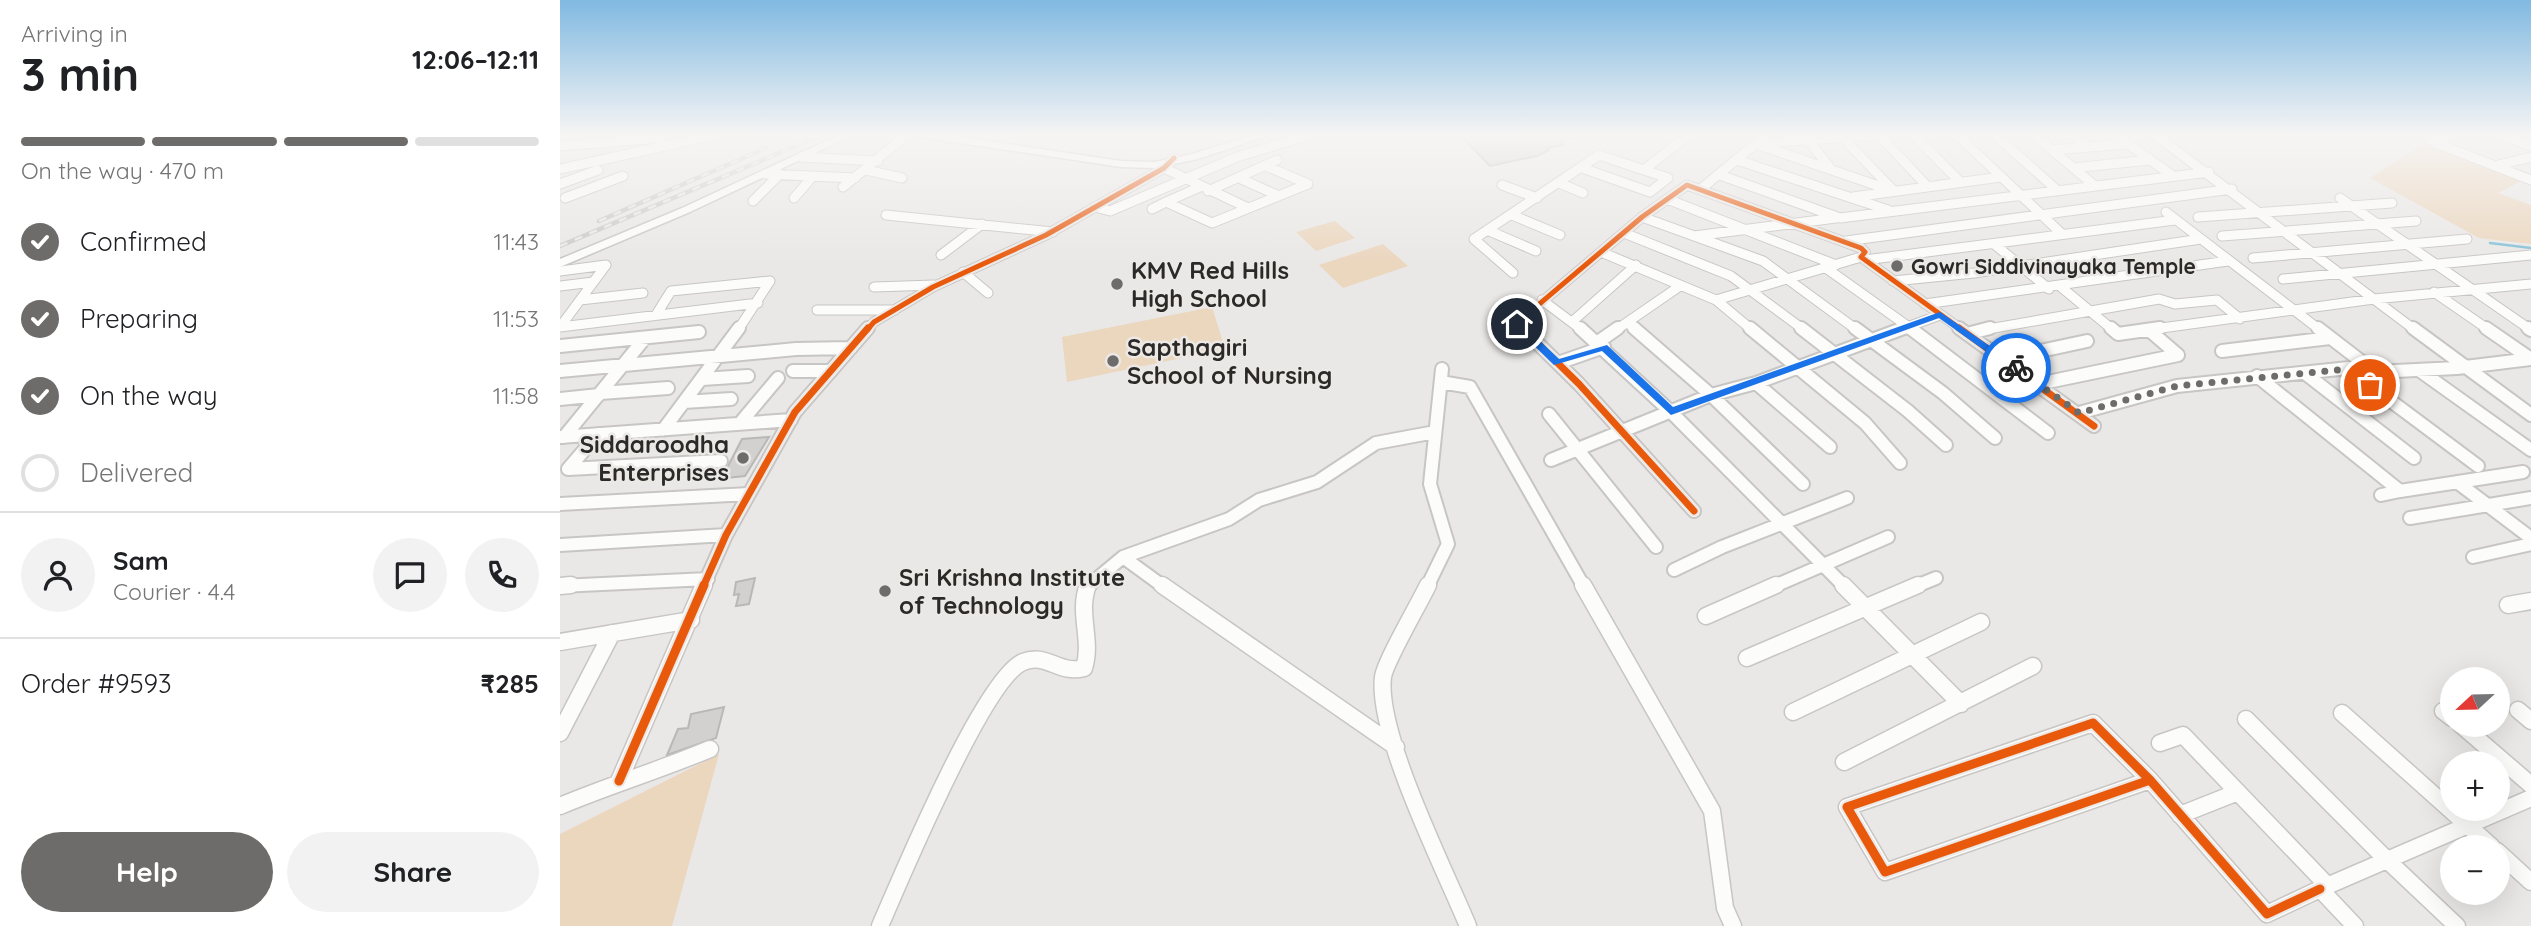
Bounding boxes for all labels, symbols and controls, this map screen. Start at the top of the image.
text: Arriving in [21,19,128,48]
text: 12:06–12:11 [412,43,539,76]
text: 3 min [21,45,139,103]
text: On the way · 470 m [21,156,224,185]
icon: check [21,223,59,261]
text: Confirmed [80,225,207,258]
text: 11:43 [494,227,539,256]
place label: Gowri Siddivinayaka Temple [1911,253,2196,279]
place label: KMV Red Hills High School [1131,255,1289,313]
marker: Gowri Siddivinayaka Temple [1889,258,1905,274]
marker: KMV Red Hills High School [1109,276,1125,292]
pin [1487,294,1547,354]
icon: check [21,300,59,338]
text: Preparing [80,302,198,335]
text: 11:53 [493,304,539,333]
icon: home [1498,305,1536,343]
place label: Sapthagiri School of Nursing [1127,332,1332,390]
courier [1981,333,2051,403]
icon: bike [1997,349,2035,387]
marker: Sapthagiri School of Nursing [1105,353,1121,369]
pin [2340,355,2400,415]
icon: bag [2351,366,2389,404]
icon: check [21,377,59,415]
text: On the way [80,379,218,412]
text: 11:58 [493,381,539,410]
place label: Siddaroodha Enterprises [580,429,729,487]
marker: Siddaroodha Enterprises [735,450,751,466]
text: Delivered [80,456,193,489]
button: person [21,538,95,612]
button: chat [373,538,447,612]
button: phone [465,538,539,612]
text: Sam [113,544,169,577]
place label: Sri Krishna Institute of Technology [899,562,1125,620]
text: Courier · 4.4 [113,577,235,606]
marker: Sri Krishna Institute of Technology [877,583,893,599]
text: Order #9593 [21,667,172,700]
text: ₹285 [481,667,539,700]
north arrow [2440,667,2510,737]
map controls [2440,667,2510,905]
button: + [2440,751,2510,821]
button: Help [21,832,273,912]
button: Share [287,832,539,912]
button: − [2440,835,2510,905]

